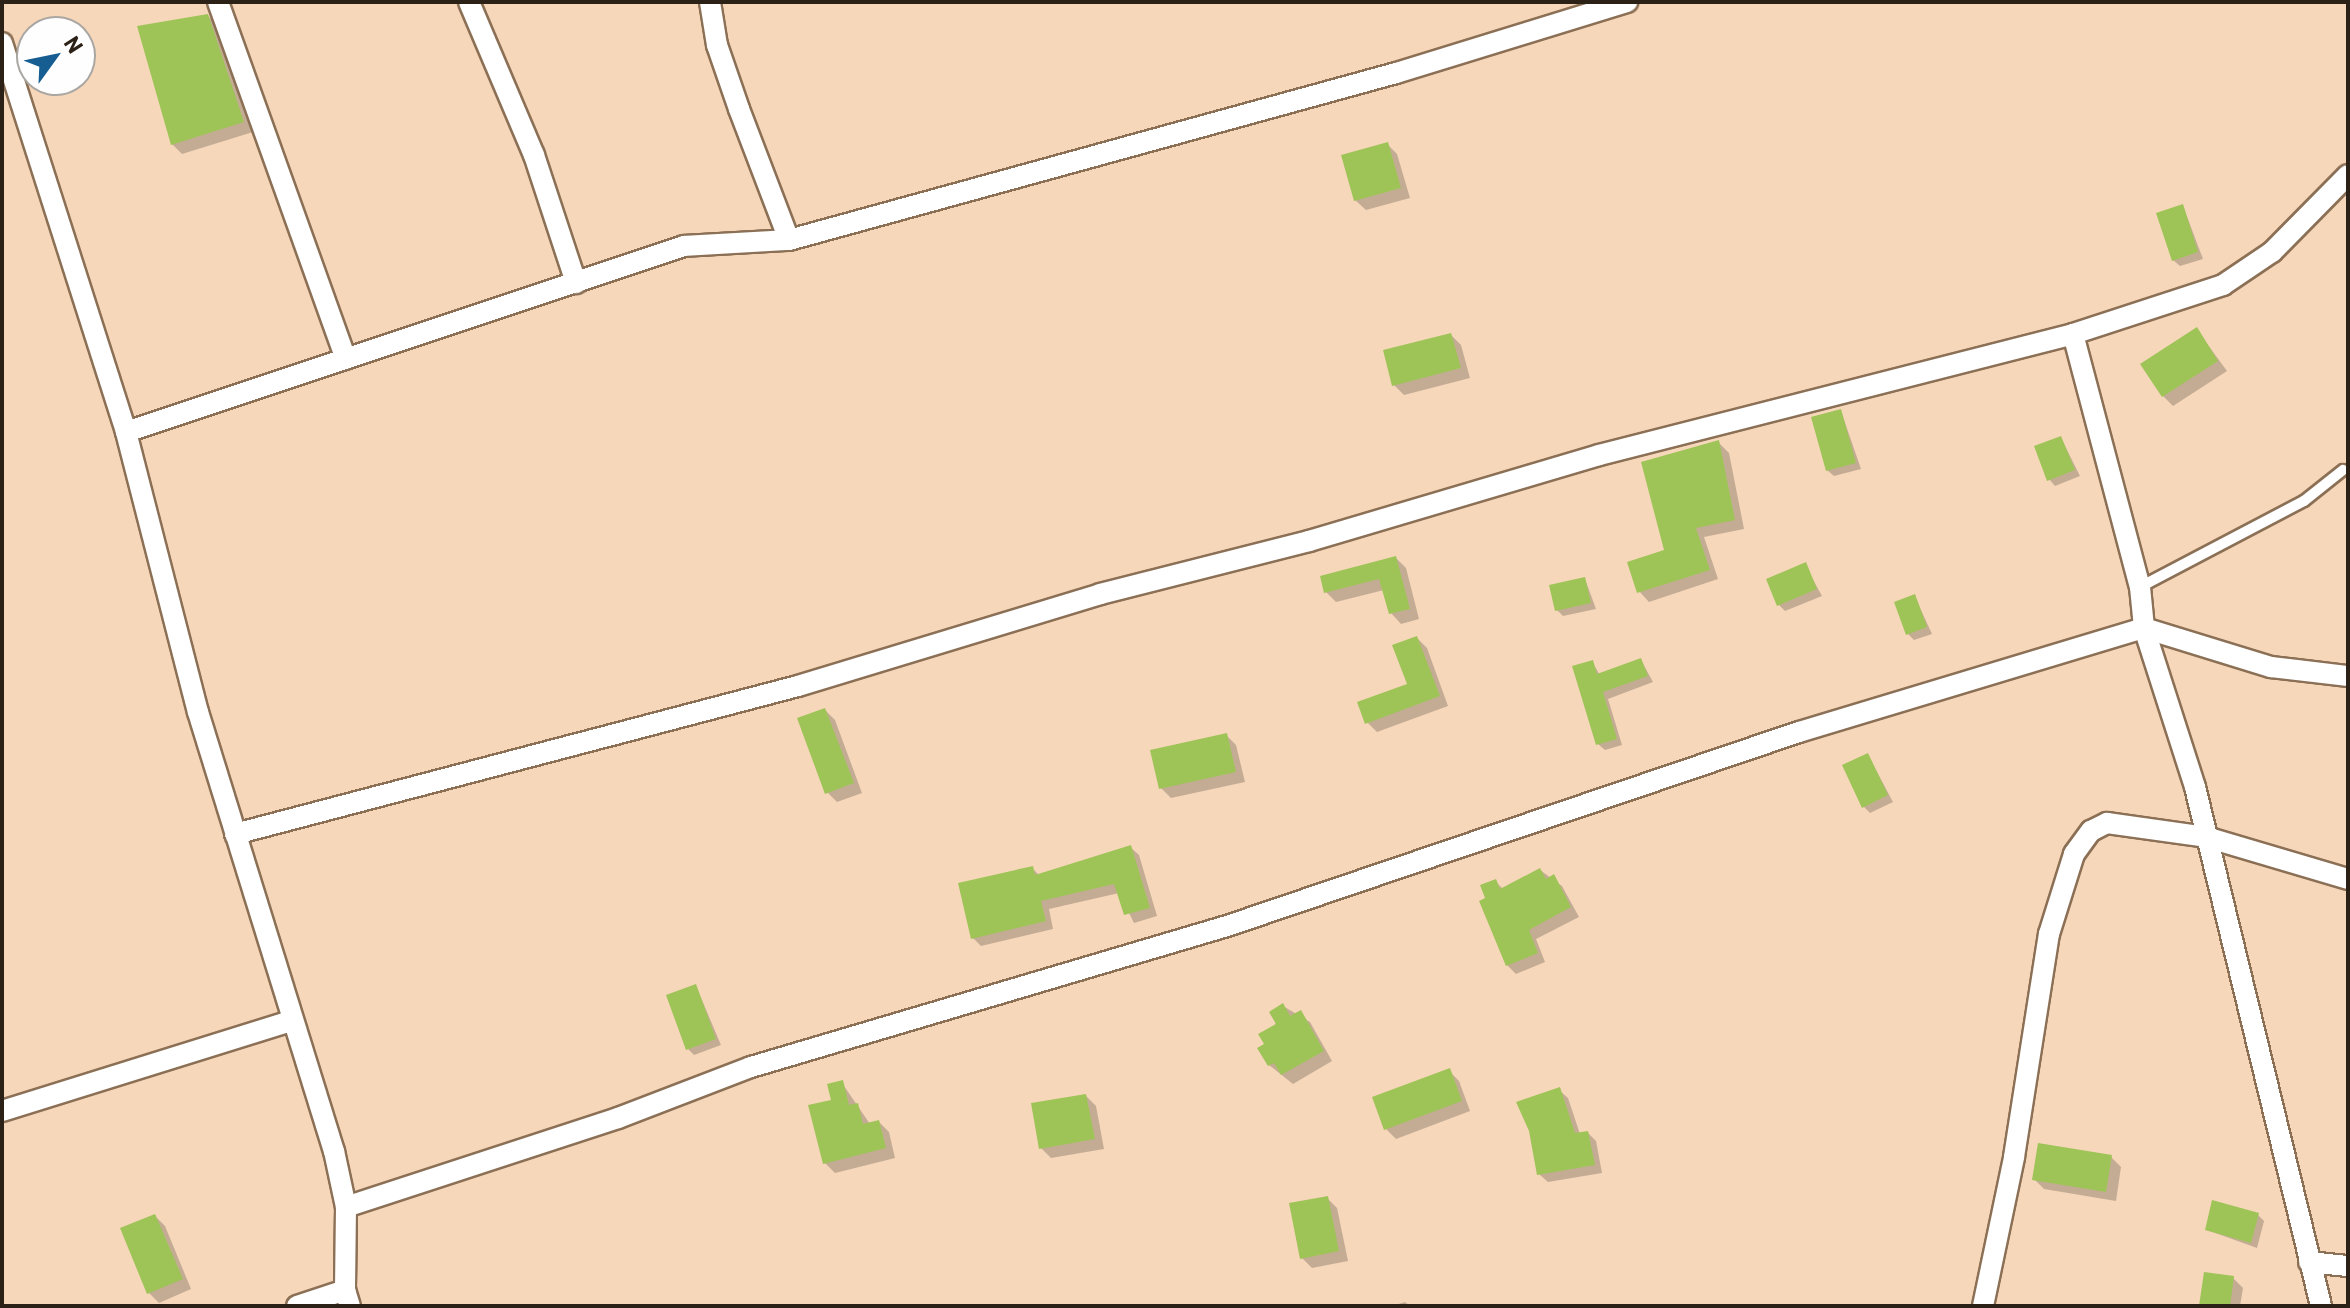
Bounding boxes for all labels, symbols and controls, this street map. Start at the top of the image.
north arrow [16,16,96,96]
text: N [60,31,89,57]

